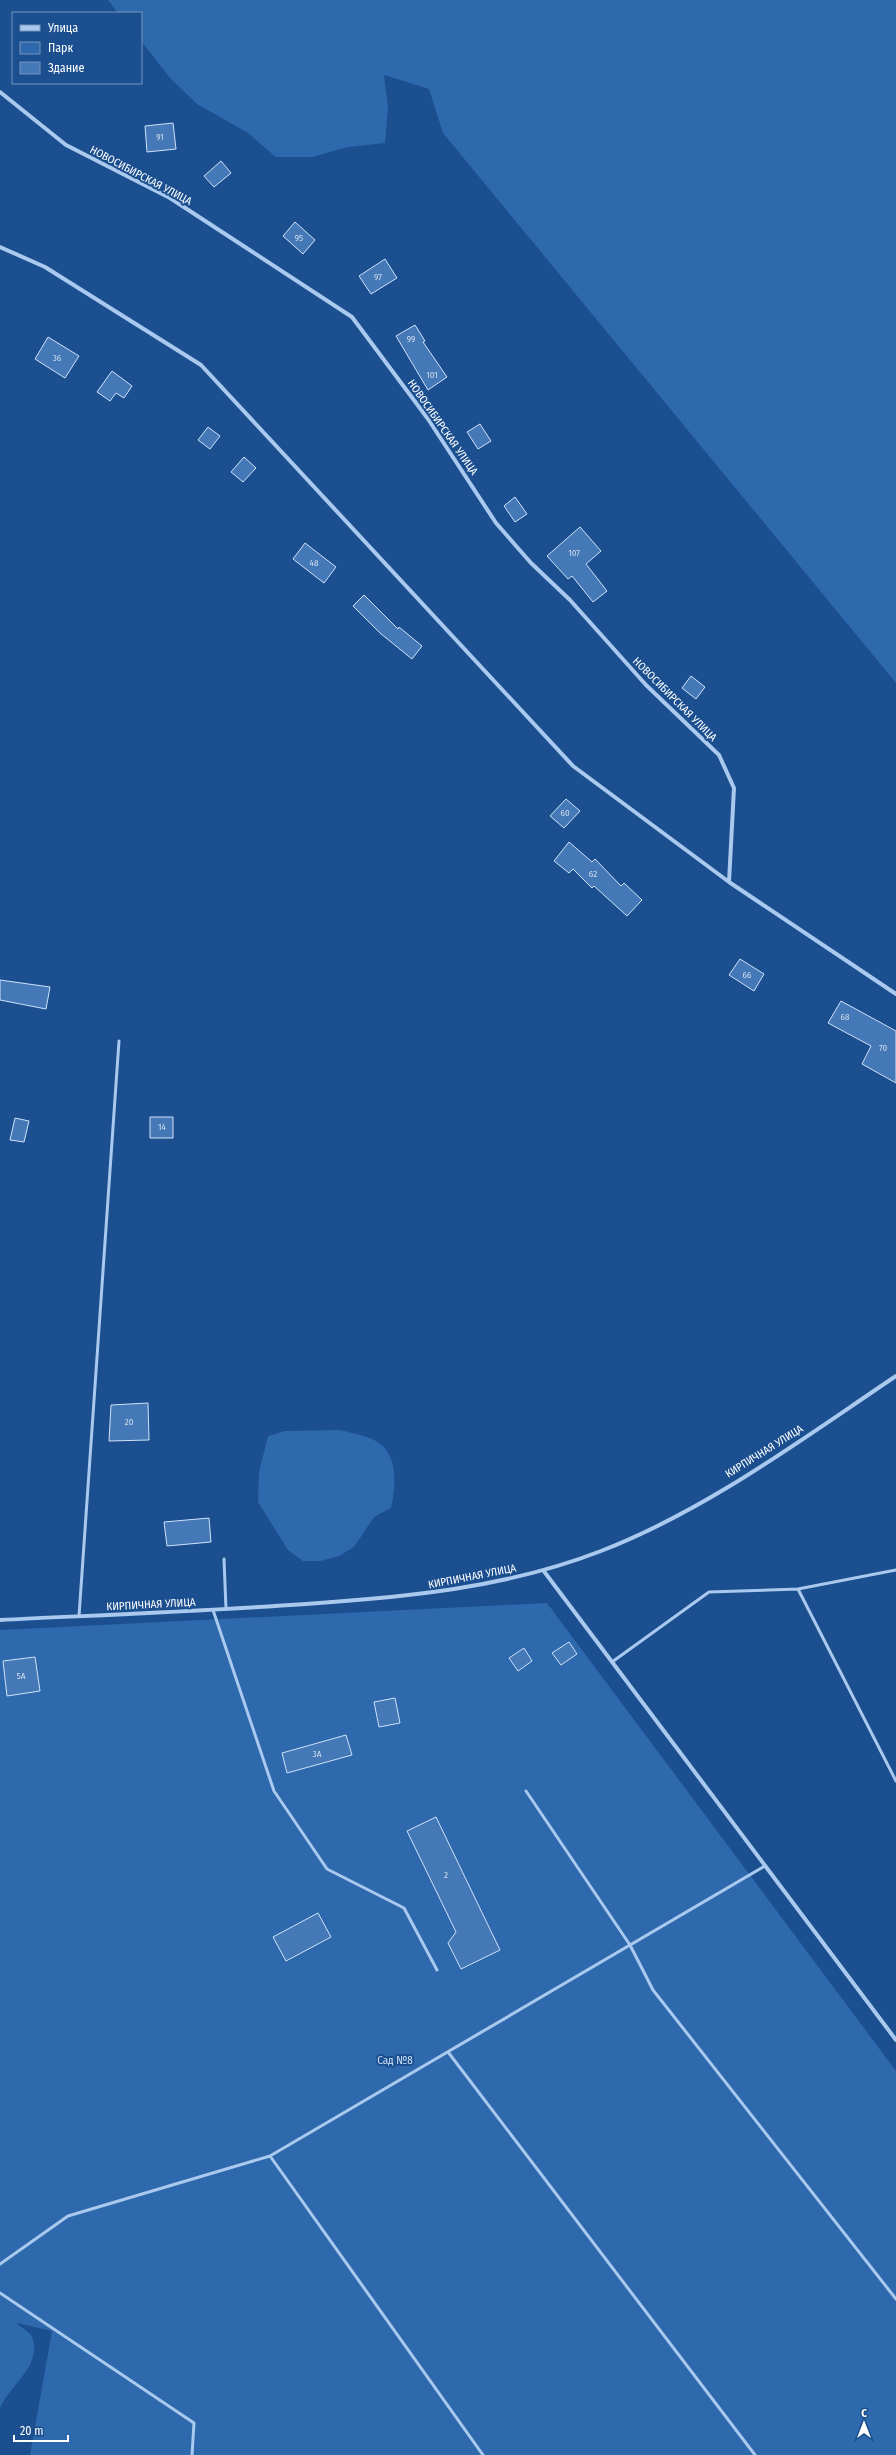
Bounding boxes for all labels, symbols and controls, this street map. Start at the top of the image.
legend [12,12,142,84]
text: Улица [47,21,78,35]
text: Парк [48,41,74,55]
text: Здание [48,61,84,75]
house number: 91 [156,132,164,142]
street label: НОВОСИБИРСКАЯ УЛИЦА [88,143,194,208]
house number: 95 [295,233,303,243]
house number: 97 [374,272,382,282]
house number: 99 [407,334,415,344]
house number: 36 [53,353,62,363]
house number: 101 [426,370,438,380]
street label: НОВОСИБИРСКАЯ УЛИЦА [405,377,481,478]
house number: 107 [568,548,580,558]
house number: 48 [310,558,319,568]
street label: НОВОСИБИРСКАЯ УЛИЦА [630,655,720,744]
house number: 60 [560,808,570,818]
house number: 62 [589,869,597,879]
house number: 66 [743,970,752,980]
house number: 68 [841,1012,850,1022]
house number: 70 [879,1043,887,1053]
house number: 14 [158,1122,167,1132]
house number: 20 [125,1417,134,1427]
street label: КИРПИЧНАЯ УЛИЦА [723,1422,806,1481]
street label: КИРПИЧНАЯ УЛИЦА [427,1562,517,1591]
street label: КИРПИЧНАЯ УЛИЦА [106,1596,196,1613]
house number: 5А [17,1671,26,1681]
house number: 3А [313,1749,322,1759]
house number: 2 [444,1870,448,1880]
park label: Сад №8 [377,2054,413,2067]
north arrow [844,2403,884,2443]
text: С [861,2407,867,2420]
scale bar [14,2417,68,2443]
text: 20 m [20,2424,44,2438]

